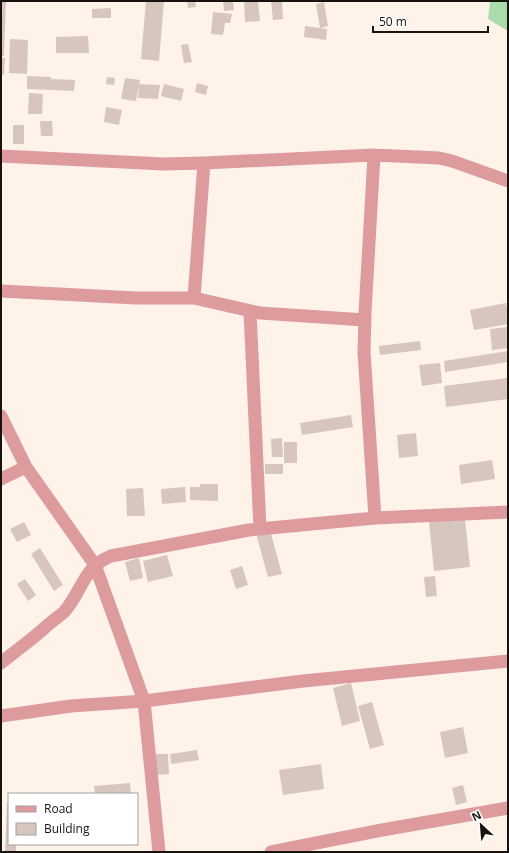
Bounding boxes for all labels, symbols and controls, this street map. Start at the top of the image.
scale bar [373,8,488,34]
text: 50 m [379,13,407,30]
legend [8,793,138,845]
text: Road [44,800,73,817]
north arrow [461,805,501,845]
text: N [469,807,484,824]
text: Building [44,820,90,837]

